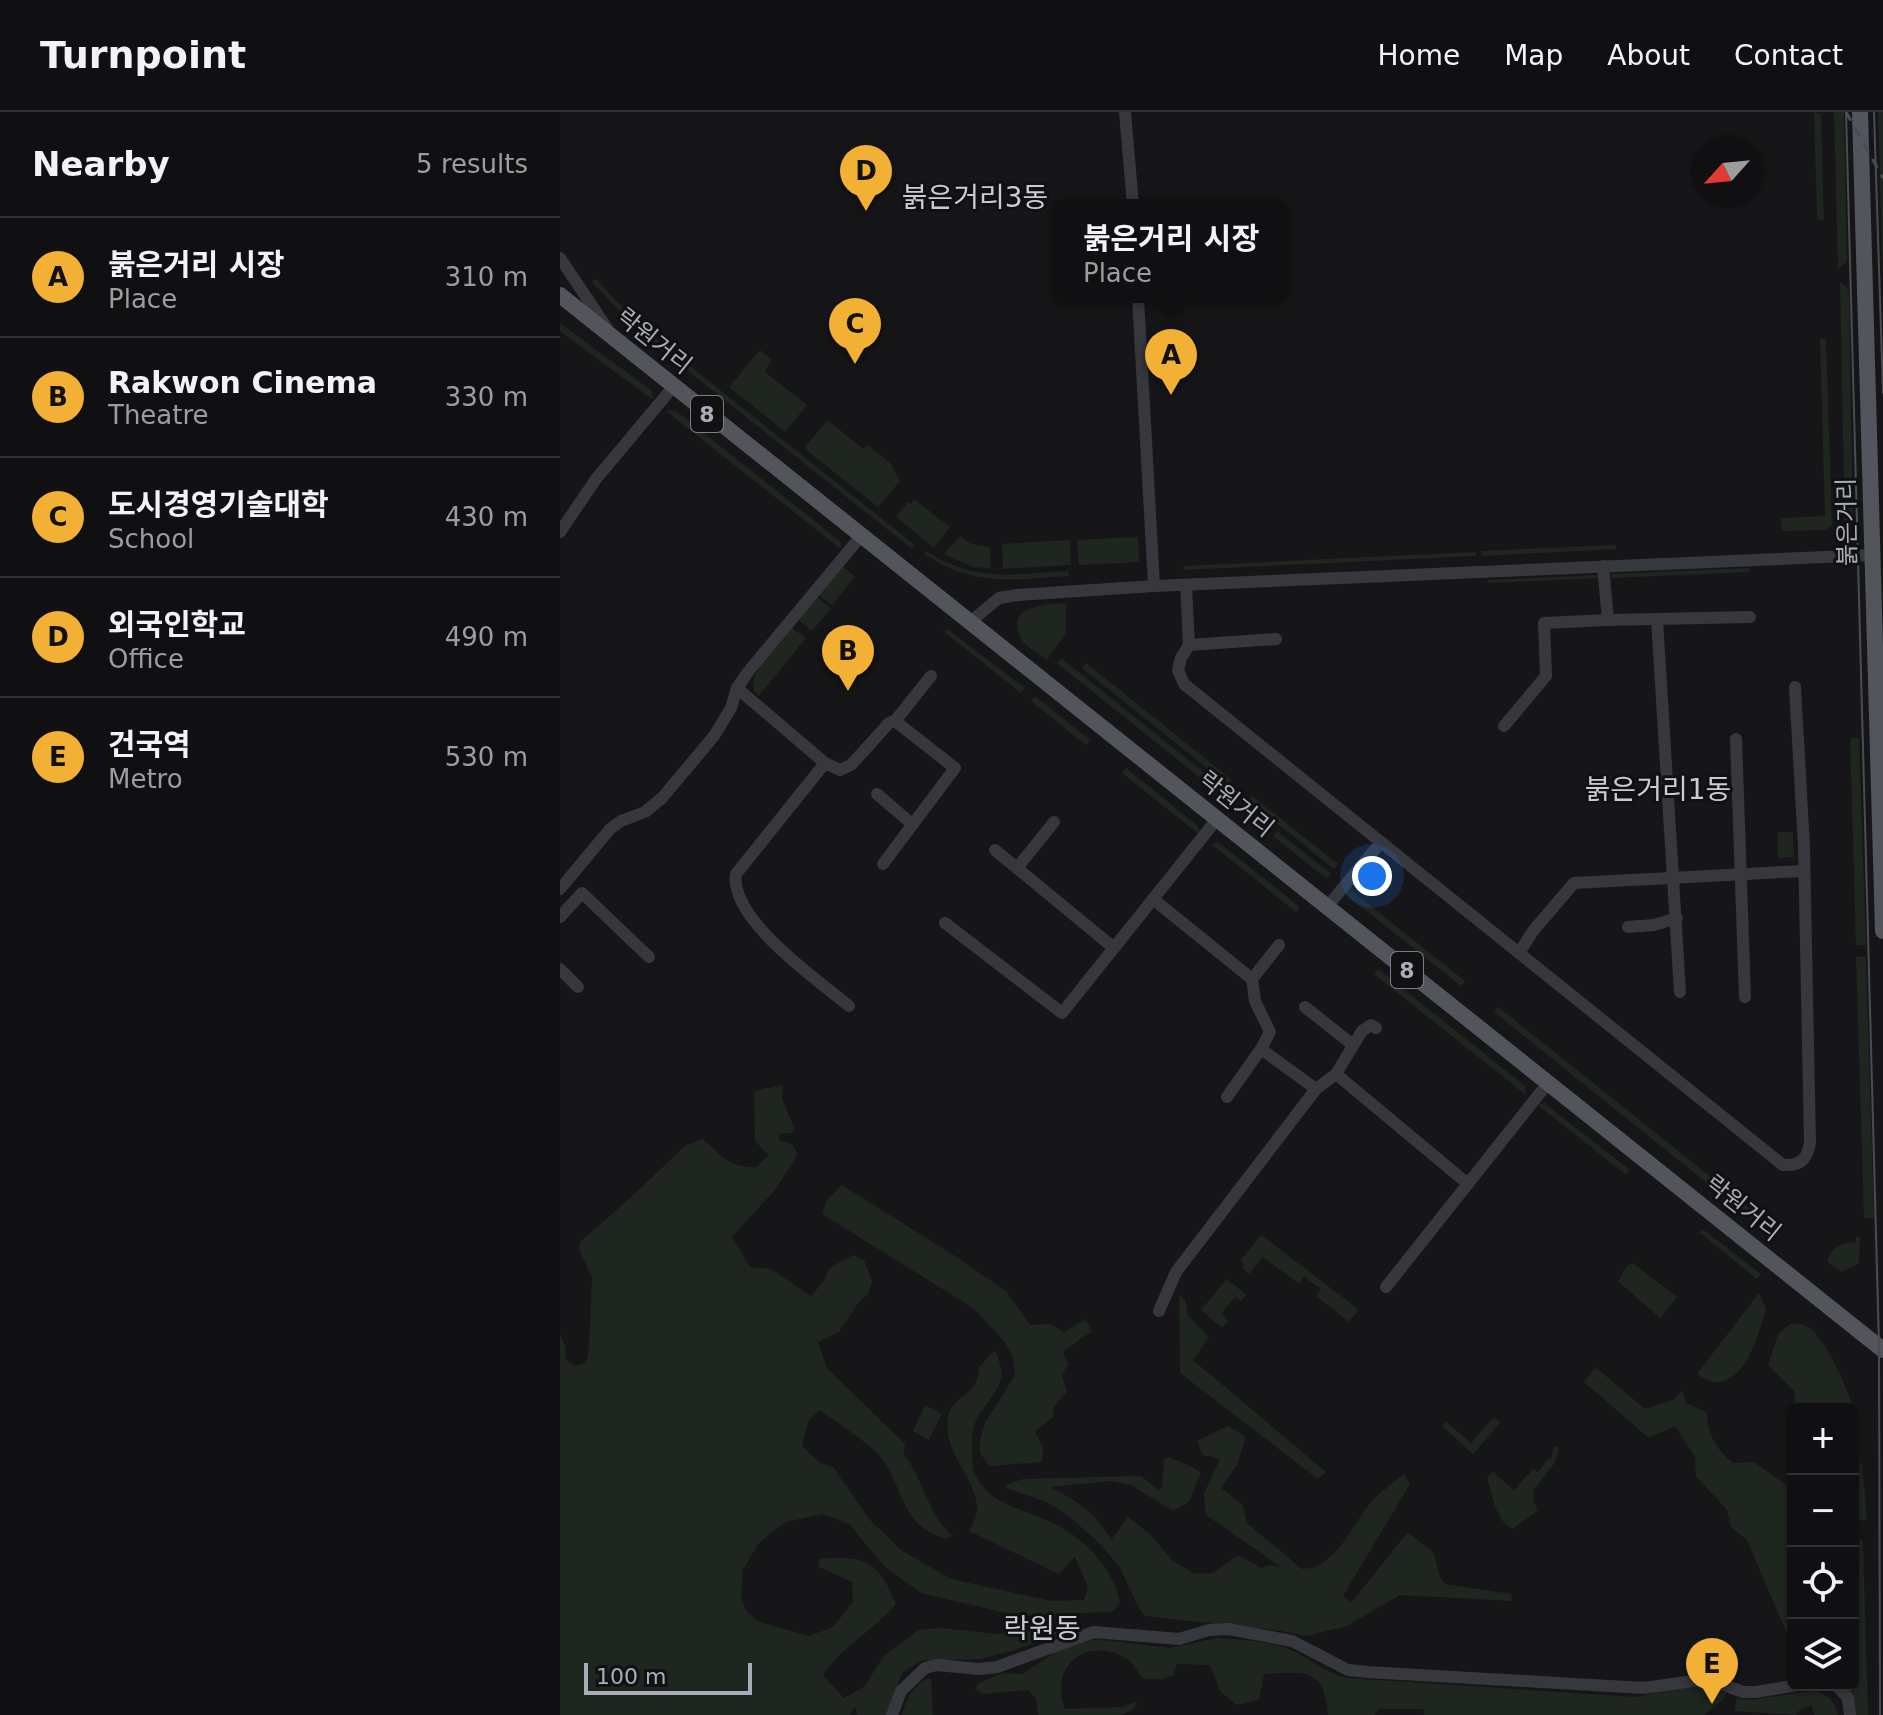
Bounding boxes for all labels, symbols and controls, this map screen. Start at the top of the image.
text: Turnpoint [40,33,246,77]
text: Home [1377,39,1460,72]
text: Map [1504,39,1563,72]
text: About [1607,39,1690,72]
text: Contact [1734,39,1843,72]
north arrow [1691,136,1763,208]
text: Nearby [32,144,170,184]
pin: D [840,145,892,211]
text: 5 results [416,149,528,179]
district label: 붉은거리3동 [902,181,1048,214]
popup [1053,199,1289,303]
text: 붉은거리 시장 [1083,221,1259,256]
text: 붉은거리 시장 [108,247,284,282]
text: Place [1083,258,1152,288]
text: A [48,262,68,292]
text: 310 m [445,262,528,292]
text: Place [108,284,177,314]
pin: C [829,298,881,364]
street label: 락원거리 [611,302,697,380]
pin: A [1145,329,1197,395]
text: Rakwon Cinema [108,365,377,400]
text: B [48,382,68,412]
text: 330 m [445,382,528,412]
road number: 8 [691,396,723,432]
text: Theatre [108,400,209,430]
street label: 붉은거리 [1832,478,1862,566]
text: 도시경영기술대학 [108,487,329,522]
text: C [48,502,68,532]
text: 430 m [445,502,528,532]
text: School [108,524,194,554]
text: 외국인학교 [108,607,246,642]
text: D [47,622,69,652]
text: 490 m [445,622,528,652]
pin: B [822,625,874,691]
text: Office [108,644,184,674]
text: 건국역 [108,727,191,762]
text: E [49,742,67,772]
text: 530 m [445,742,528,772]
text: Metro [108,764,183,794]
street label: 락원거리 [1193,765,1279,843]
district label: 붉은거리1동 [1585,773,1731,806]
your location [1352,856,1392,896]
road number: 8 [1391,952,1423,988]
street label: 락원거리 [1700,1169,1786,1247]
map controls [1787,1403,1859,1691]
button: + [1787,1403,1859,1475]
button: − [1787,1475,1859,1547]
button: locate [1787,1547,1859,1619]
district label: 락원동 [1003,1612,1081,1645]
button: layers [1787,1619,1859,1691]
pin: E [1686,1638,1738,1704]
scale bar [584,1659,752,1695]
text: 100 m [596,1664,666,1689]

